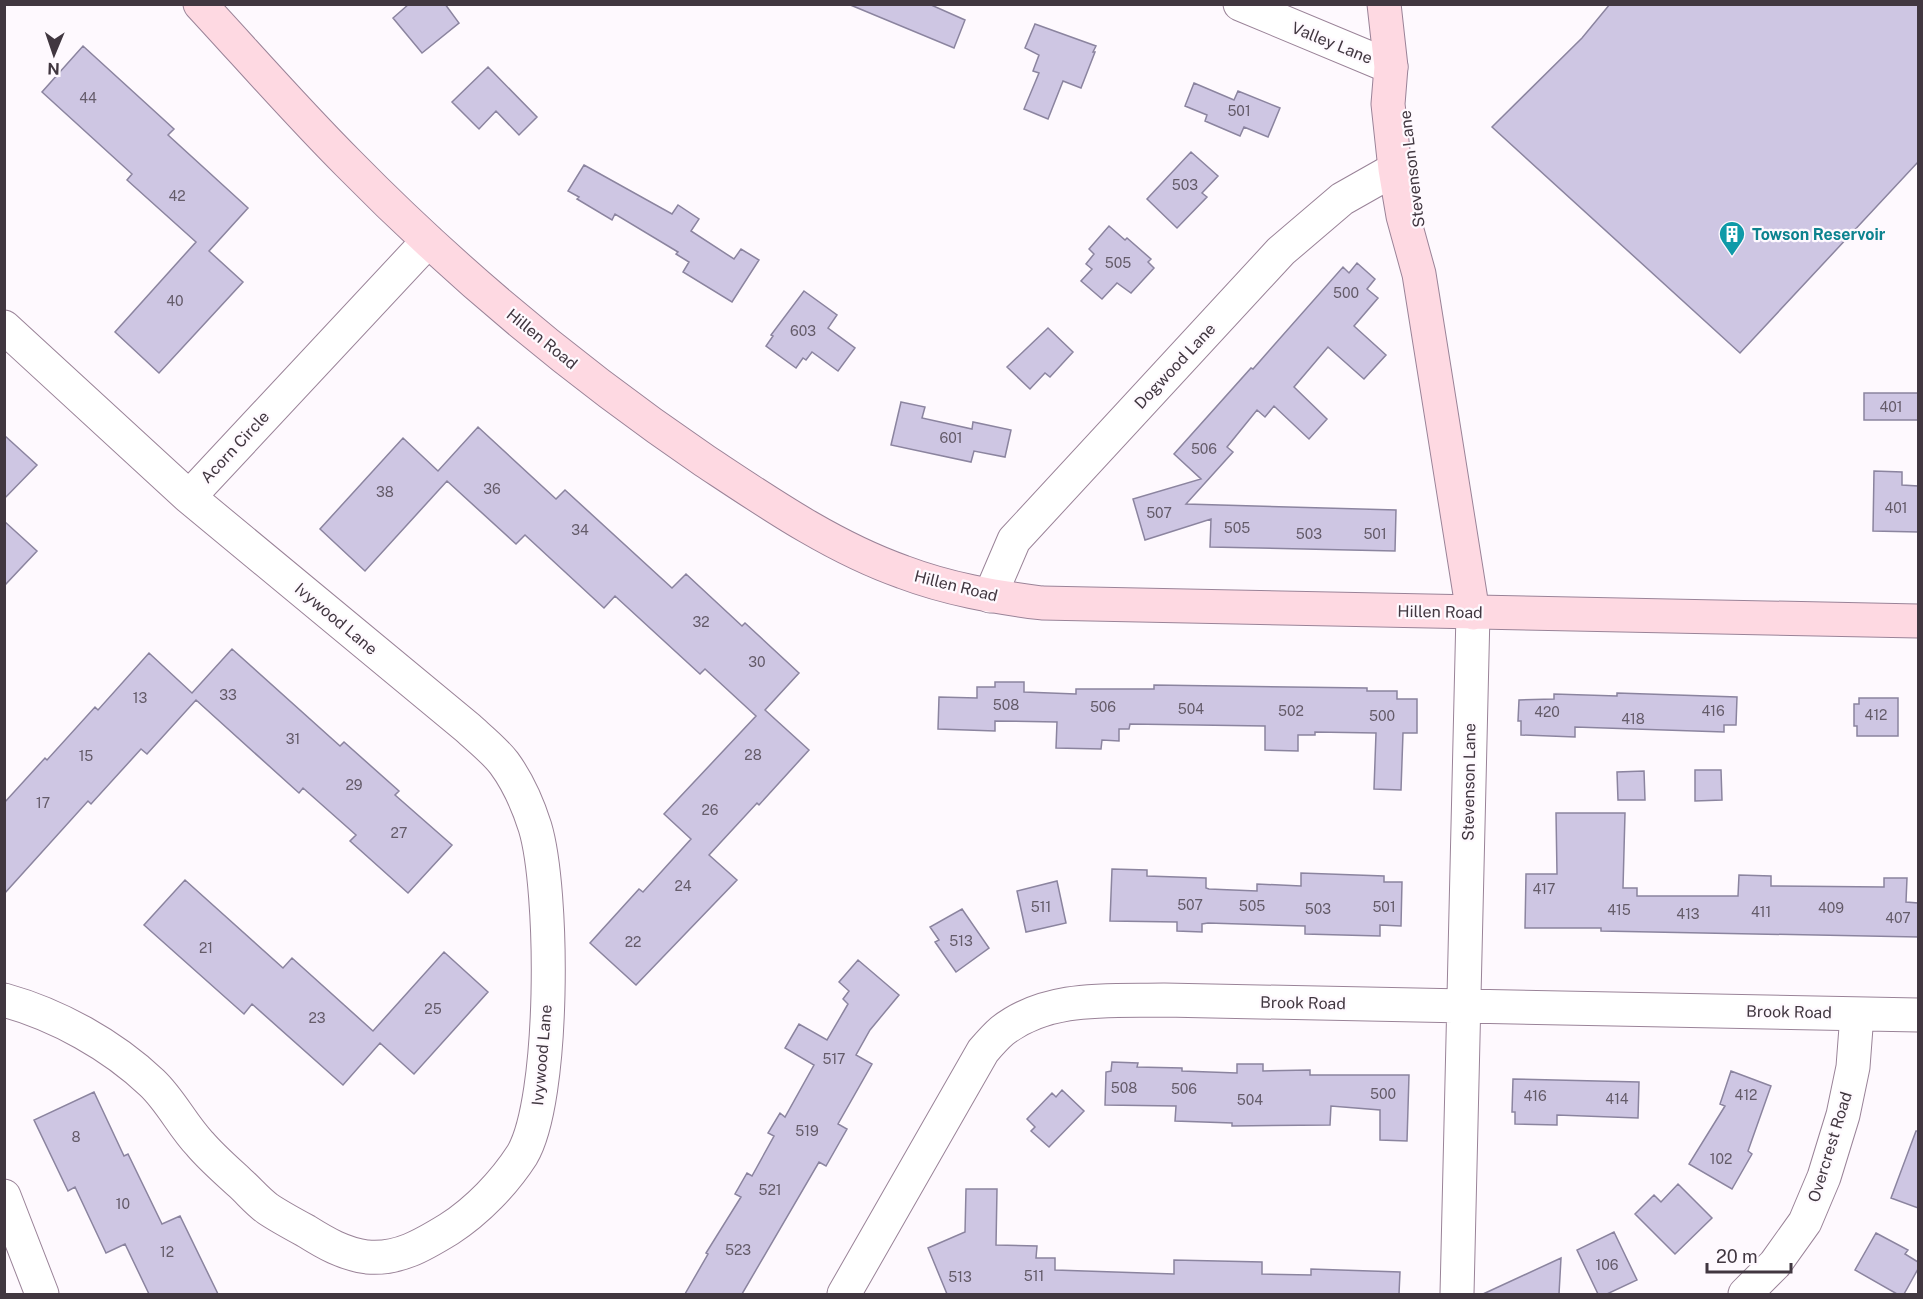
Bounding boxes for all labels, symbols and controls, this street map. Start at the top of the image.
street label: Valley Lane [1289,18,1375,68]
north arrow [24,24,84,84]
text: N [47,59,60,78]
house number: 44 [79,90,97,106]
house number: 501 [1227,103,1251,119]
street label: Stevenson Lane [1395,109,1429,229]
house number: 503 [1172,177,1198,193]
house number: 42 [168,188,186,204]
building icon: Towson Reservoir [1717,219,1747,257]
place label: Towson Reservoir [1752,225,1886,244]
house number: 505 [1105,255,1131,271]
house number: 500 [1333,285,1359,301]
house number: 40 [166,293,184,309]
street label: Hillen Road [503,305,581,373]
street label: Dogwood Lane [1131,319,1219,413]
house number: 603 [790,323,816,339]
house number: 401 [1879,399,1903,415]
street label: Acorn Circle [197,407,273,487]
house number: 601 [940,430,962,446]
house number: 506 [1191,441,1217,457]
house number: 36 [483,481,501,497]
house number: 38 [376,484,394,500]
house number: 401 [1884,500,1908,516]
house number: 507 [1146,505,1172,521]
house number: 505 [1224,520,1250,536]
house number: 34 [571,522,589,538]
house number: 503 [1296,526,1322,542]
house number: 501 [1363,526,1387,542]
street label: Hillen Road [912,566,1000,606]
street label: Ivywood Lane [291,579,381,659]
street label: Hillen Road [1397,602,1483,622]
house number: 32 [692,614,710,630]
house number: 30 [748,654,766,670]
house number: 33 [219,687,237,703]
house number: 13 [133,690,147,706]
house number: 508 [993,697,1019,713]
house number: 506 [1090,699,1116,715]
house number: 504 [1178,701,1204,717]
house number: 502 [1278,703,1304,719]
house number: 416 [1701,703,1725,719]
house number: 420 [1534,704,1560,720]
house number: 412 [1865,707,1887,723]
house number: 500 [1369,708,1395,724]
house number: 418 [1621,711,1645,727]
street label: Stevenson Lane [1458,723,1480,841]
house number: 31 [286,731,300,747]
house number: 28 [744,747,762,763]
house number: 15 [79,748,93,764]
house number: 29 [345,777,363,793]
house number: 17 [36,795,50,811]
house number: 26 [701,802,719,818]
house number: 27 [391,825,407,841]
house number: 24 [674,878,692,894]
house number: 417 [1533,881,1555,897]
house number: 507 [1177,897,1203,913]
house number: 505 [1239,898,1265,914]
house number: 511 [1031,899,1051,915]
house number: 501 [1372,899,1396,915]
house number: 409 [1818,900,1844,916]
house number: 503 [1305,901,1331,917]
house number: 415 [1607,902,1631,918]
house number: 411 [1751,904,1771,920]
house number: 413 [1676,906,1700,922]
house number: 407 [1885,910,1911,926]
house number: 513 [949,933,973,949]
house number: 22 [625,934,641,950]
house number: 21 [199,940,213,956]
street label: Brook Road [1260,993,1346,1013]
house number: 25 [424,1001,442,1017]
street label: Brook Road [1746,1002,1832,1022]
street label: Ivywood Lane [528,1004,556,1106]
house number: 23 [308,1010,326,1026]
house number: 517 [822,1051,846,1067]
house number: 508 [1111,1080,1137,1096]
house number: 506 [1171,1081,1197,1097]
house number: 500 [1370,1086,1396,1102]
house number: 412 [1735,1087,1757,1103]
house number: 416 [1523,1088,1547,1104]
street label: Overcrest Road [1804,1089,1856,1205]
house number: 414 [1605,1091,1629,1107]
house number: 504 [1237,1092,1263,1108]
house number: 519 [795,1123,819,1139]
house number: 8 [71,1129,81,1145]
house number: 102 [1710,1151,1732,1167]
house number: 521 [758,1182,782,1198]
house number: 10 [116,1196,130,1212]
scale bar [1707,1236,1791,1274]
house number: 523 [725,1242,751,1258]
house number: 12 [160,1244,174,1260]
text: 20 m [1716,1246,1758,1267]
house number: 106 [1596,1257,1619,1273]
house number: 511 [1024,1268,1044,1284]
house number: 513 [948,1269,972,1285]

